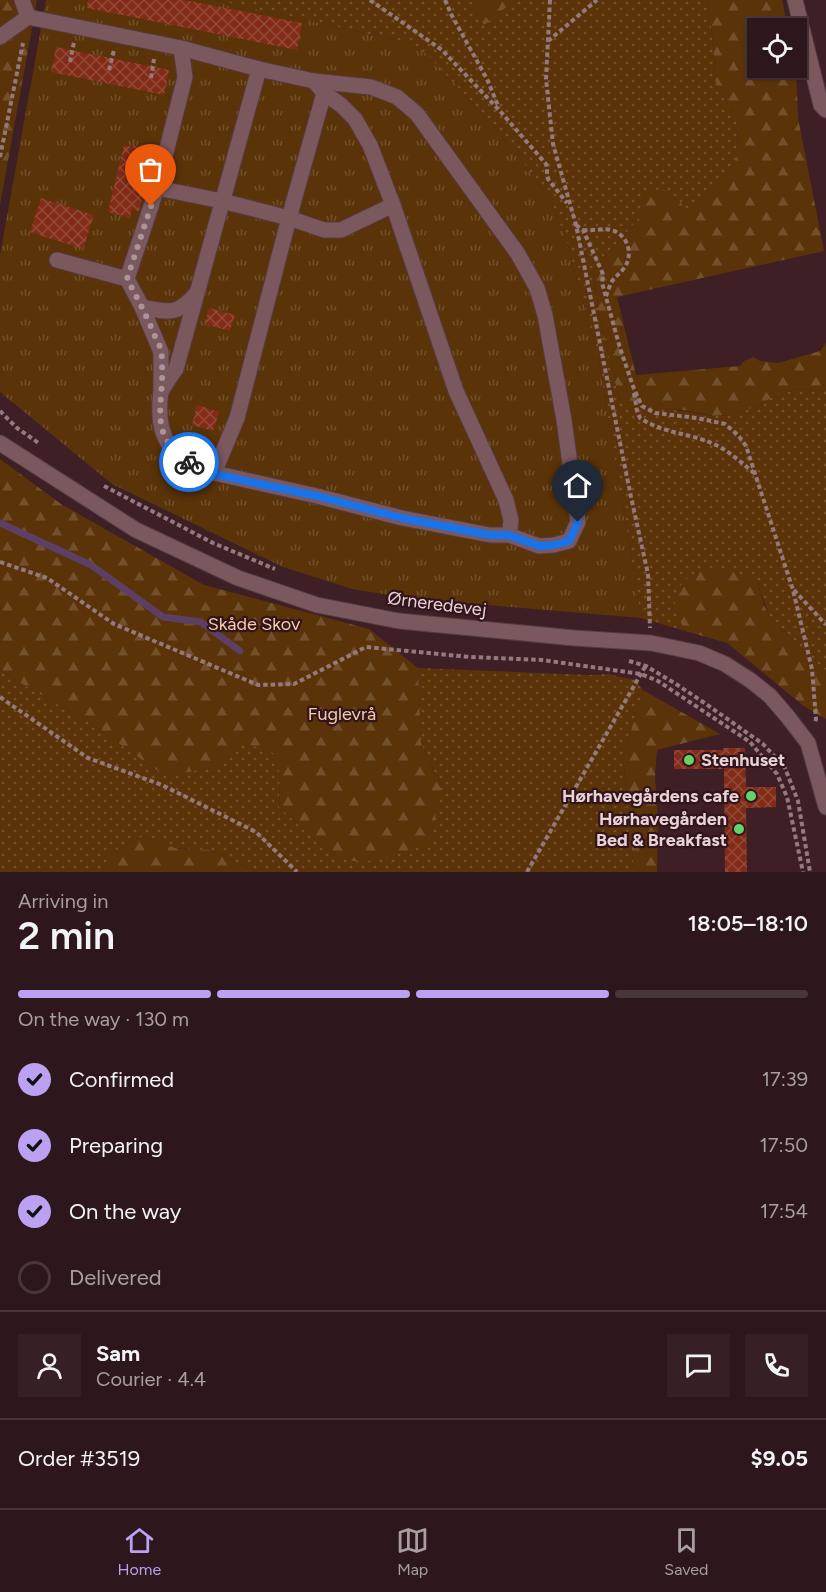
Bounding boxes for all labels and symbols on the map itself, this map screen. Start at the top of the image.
pin [125,144,176,206]
courier [159,432,219,492]
pin [552,460,603,522]
street label: Ørneredevej [386,587,488,621]
park label: Skåde Skov [208,613,301,635]
park label: Fuglevrå [308,703,376,725]
place label: Stenhuset [701,749,785,771]
marker: Stenhuset [682,753,696,767]
place label: Hørhavegårdens cafe [562,785,739,807]
marker: Hørhavegårdens cafe [744,789,758,803]
place label: Hørhavegården Bed & Breakfast [596,808,727,851]
marker: Hørhavegården Bed & Breakfast [732,822,746,836]

